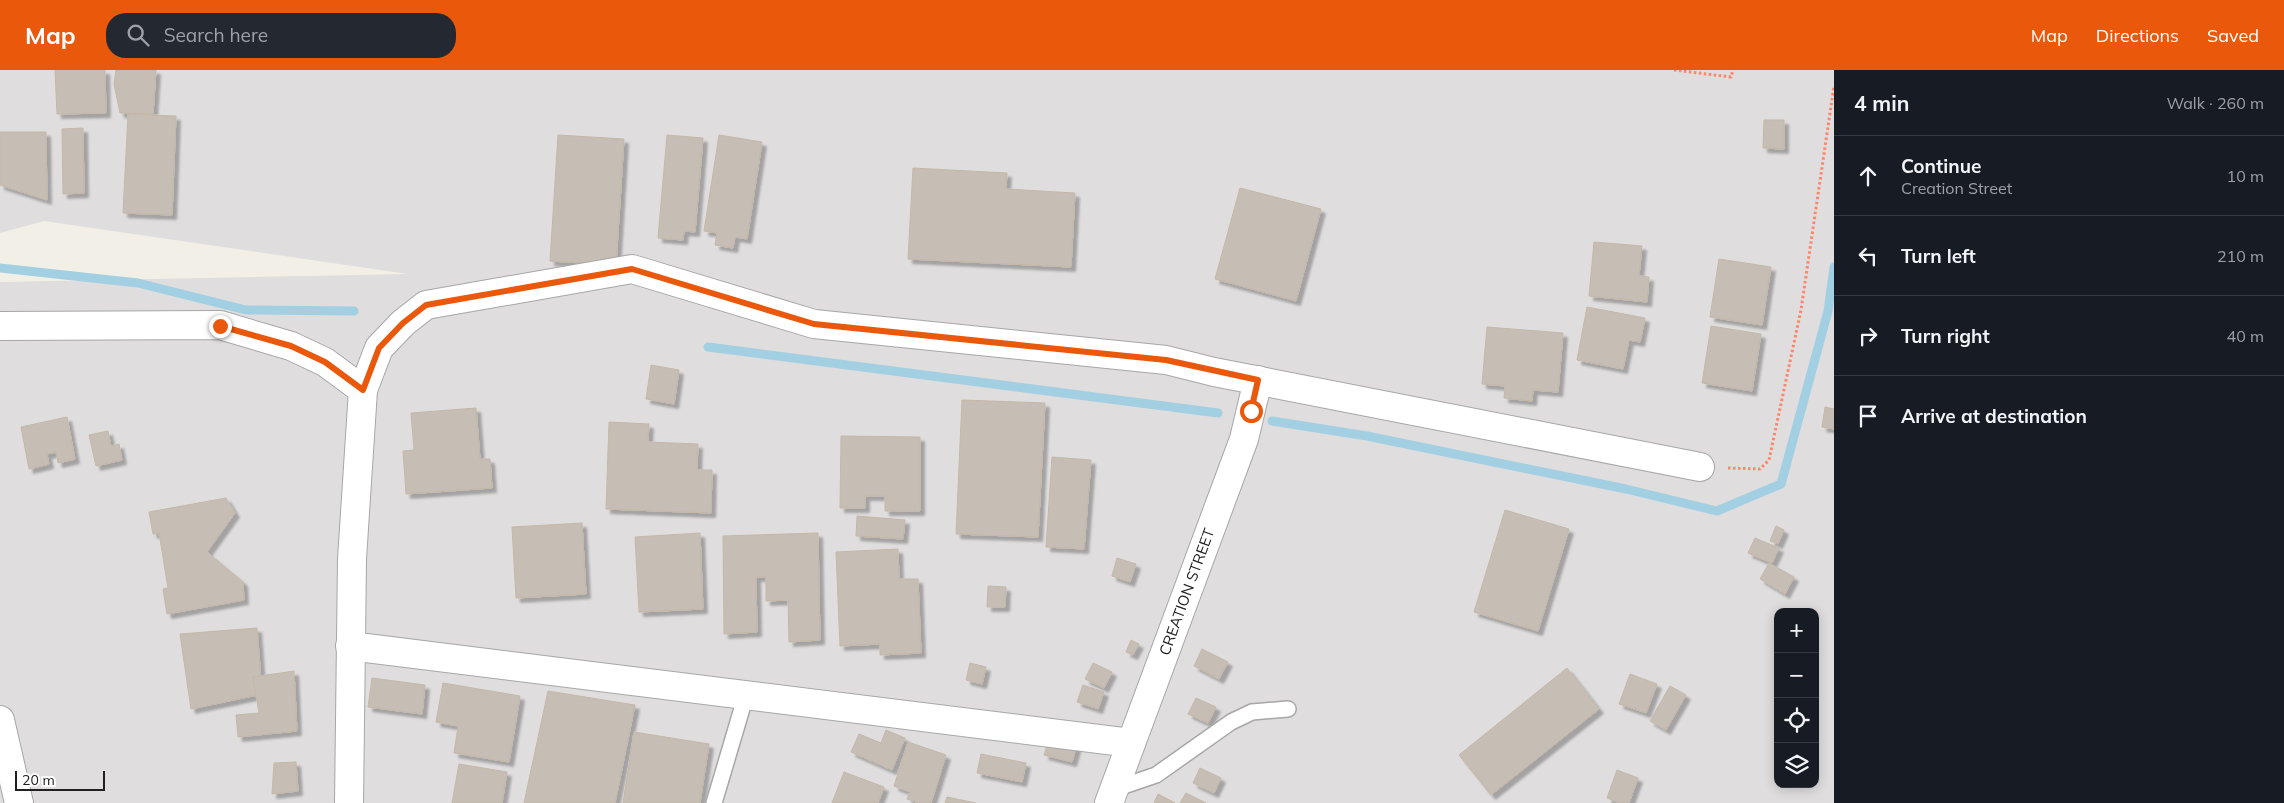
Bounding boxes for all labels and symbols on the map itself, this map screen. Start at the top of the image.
route end [209,315,232,338]
route start [1240,400,1263,423]
street label: CREATION STREET [1155,526,1218,658]
scale bar [15,768,105,791]

